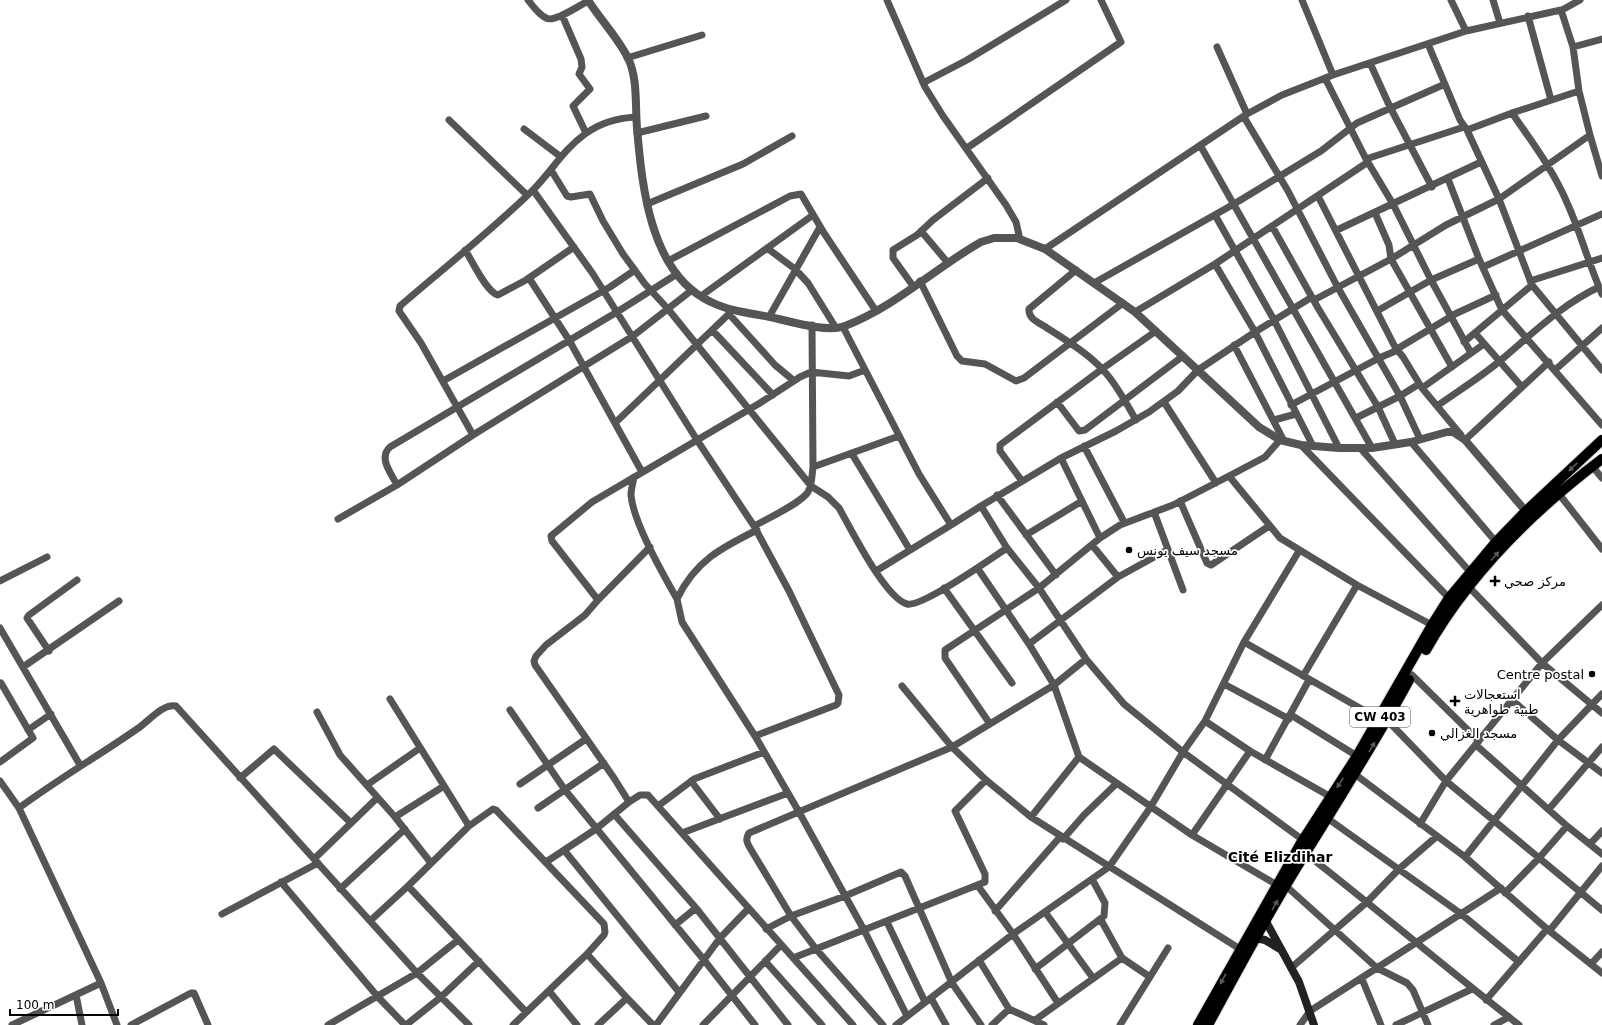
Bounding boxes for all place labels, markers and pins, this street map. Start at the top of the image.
place label: مسجد سيف يونس [1137,543,1238,559]
marker: مسجد سيف يونس [1124,545,1134,555]
place label: مركز صحي [1504,574,1566,590]
marker: مركز صحي [1489,575,1501,587]
place label: Centre postal [1497,667,1584,682]
marker: Centre postal [1587,669,1597,679]
place label: استعجالات طبية طواهرية [1464,687,1539,718]
marker: استعجالات طبية طواهرية [1449,695,1461,707]
place label: مسجد الغزالي [1440,726,1517,742]
marker: مسجد الغزالي [1427,728,1437,738]

